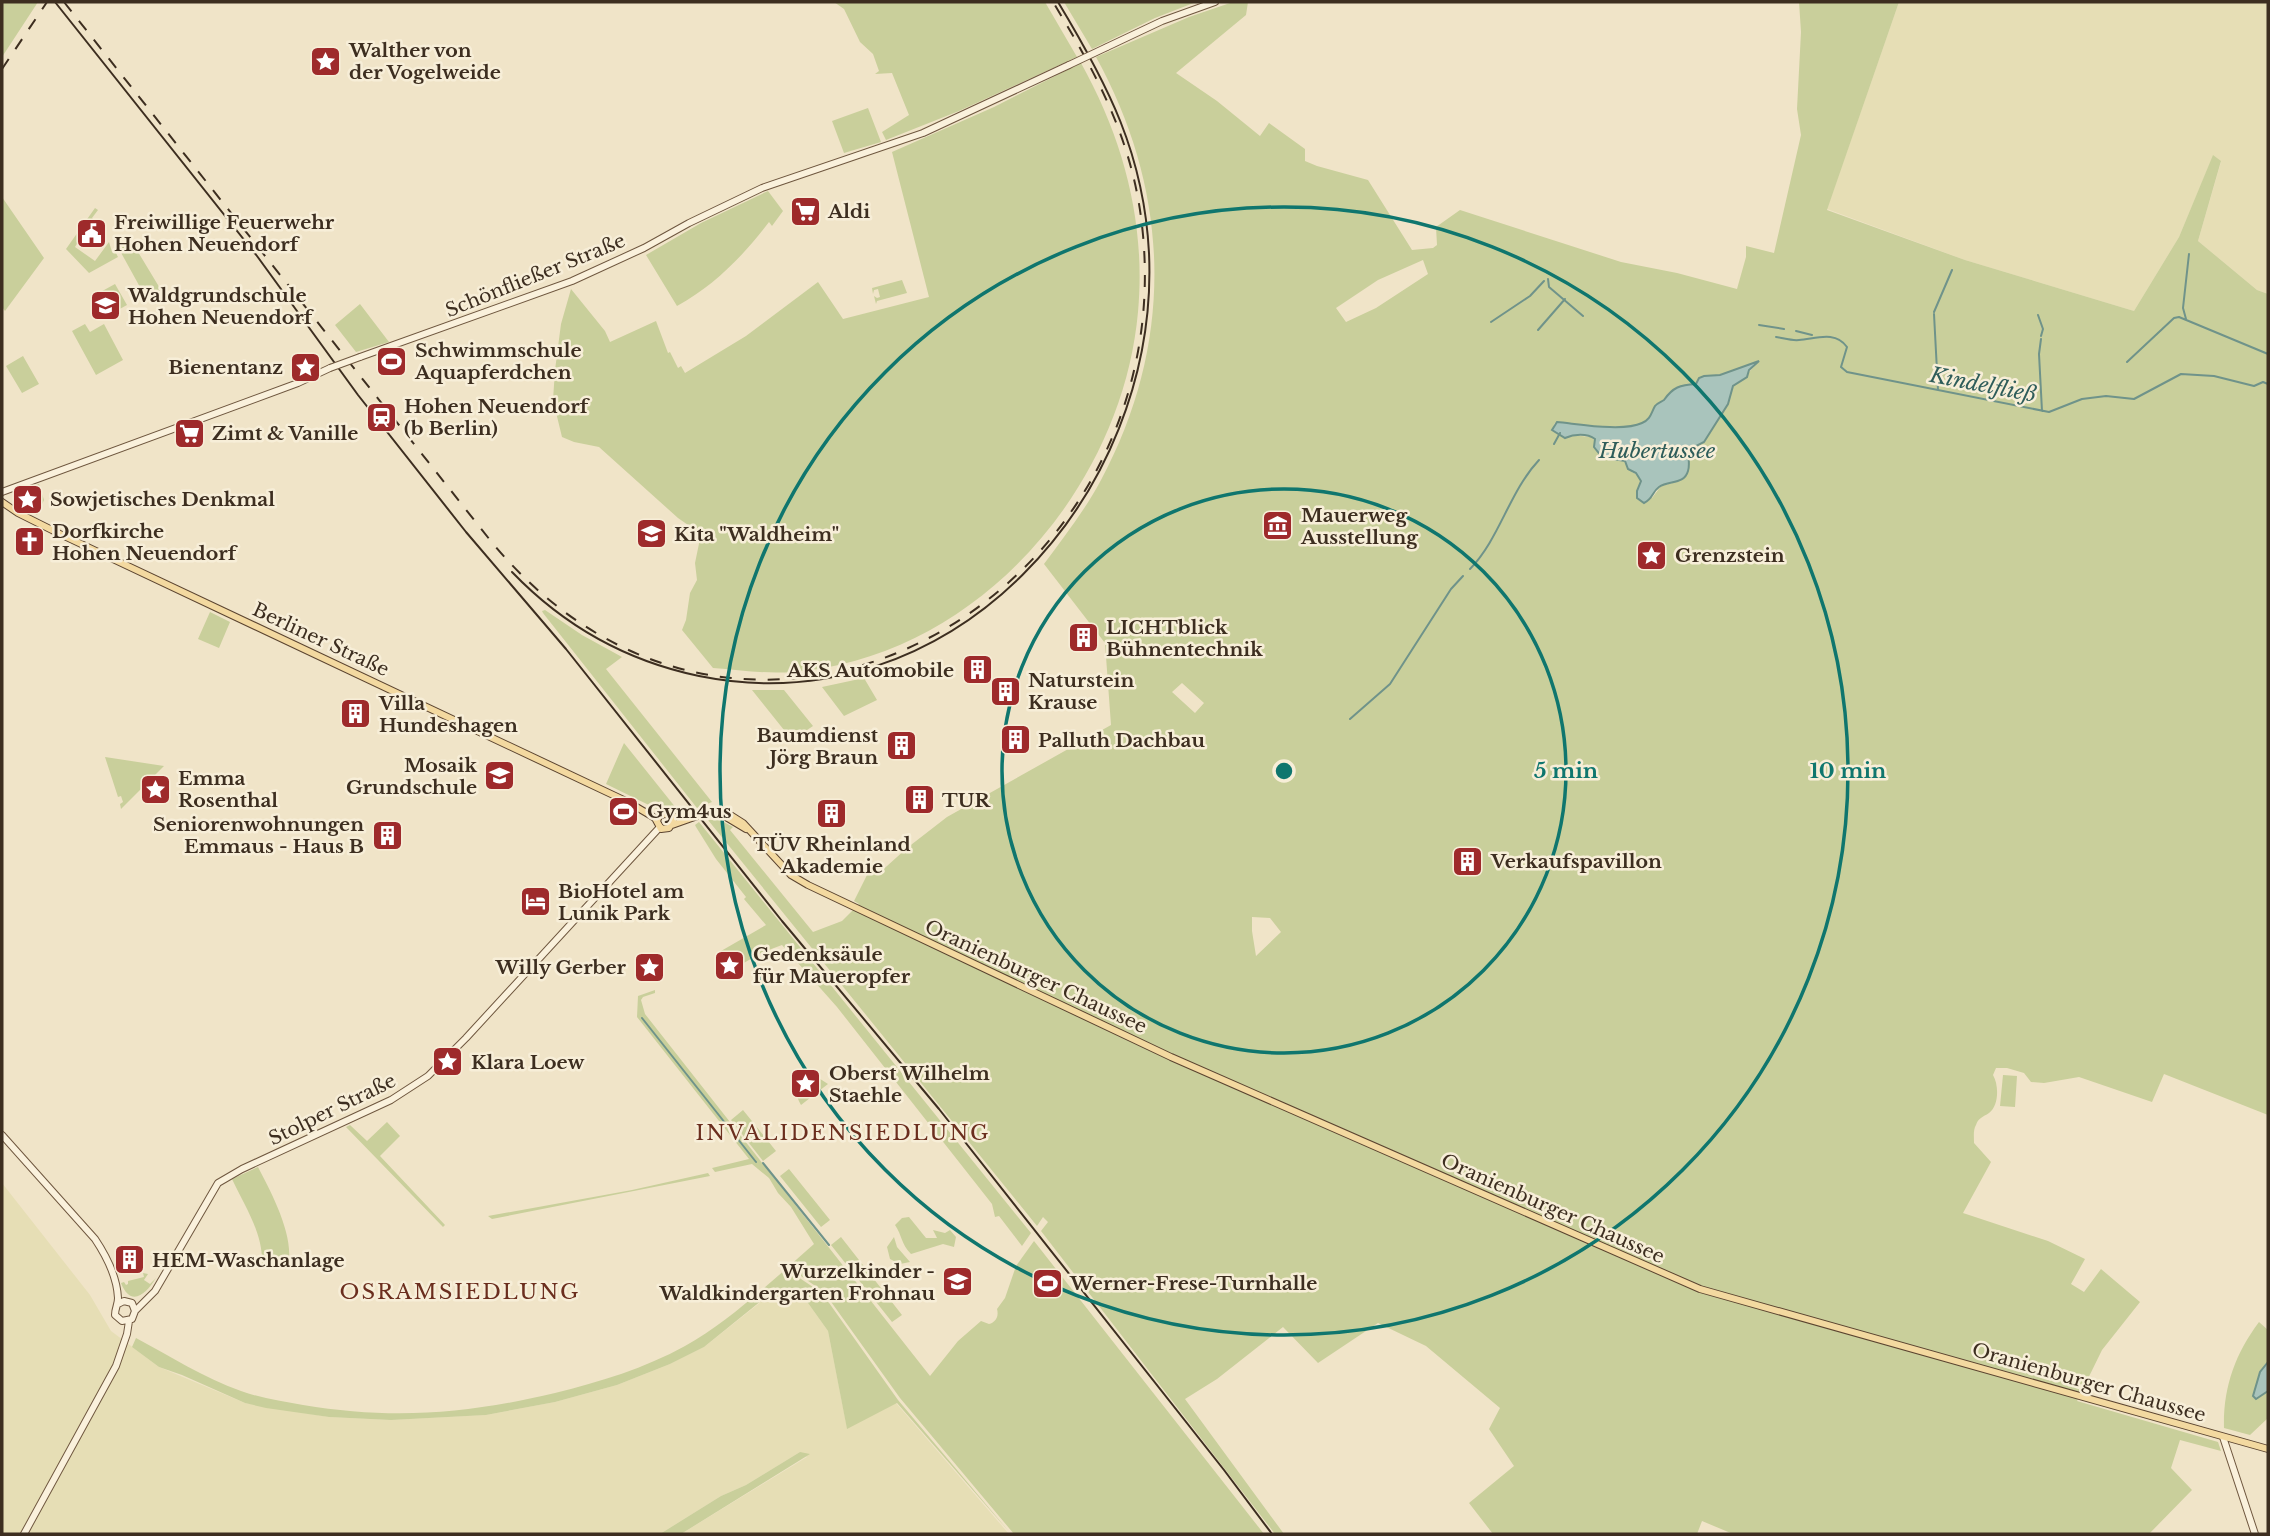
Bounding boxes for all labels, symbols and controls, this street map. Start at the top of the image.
place label: Walther von der Vogelweide [348,39,501,84]
place icon: Walther von der Vogelweide [309,44,343,78]
supermarket icon: Aldi [788,194,822,228]
place label: Aldi [827,200,870,223]
place label: Freiwillige Feuerwehr Hohen Neuendorf [114,211,335,256]
public building icon: Freiwillige Feuerwehr Hohen Neuendorf [74,216,108,250]
street label: Schönfließer Straße [442,229,628,322]
place label: Waldgrundschule Hohen Neuendorf [127,284,315,329]
school or university icon: Waldgrundschule Hohen Neuendorf [88,289,122,323]
place label: Schwimmschule Aquapferdchen [414,339,582,384]
sports icon: Schwimmschule Aquapferdchen [375,344,409,378]
place icon: Bienentanz [289,350,323,384]
place label: Bienentanz [168,356,283,379]
water label: Kindelfließ [1927,362,2038,408]
place label: Hohen Neuendorf (b Berlin) [404,395,591,440]
station icon: Hohen Neuendorf (b Berlin) [364,400,398,434]
supermarket icon: Zimt & Vanille [172,416,206,450]
place label: Zimt & Vanille [212,422,358,445]
water label: Hubertussee [1598,438,1716,464]
place icon: Sowjetisches Denkmal [10,482,44,516]
place label: Sowjetisches Denkmal [50,488,275,511]
place label: Mauerweg Ausstellung [1300,504,1419,549]
museum icon: Mauerweg Ausstellung [1261,509,1295,543]
school or university icon: Kita "Waldheim" [634,517,668,551]
place label: Dorfkirche Hohen Neuendorf [52,520,239,565]
place label: Kita "Waldheim" [674,523,839,546]
church icon: Dorfkirche Hohen Neuendorf [12,525,46,559]
place icon: Grenzstein [1635,538,1669,572]
place label: Grenzstein [1675,544,1785,567]
street label: Berliner Straße [249,598,393,681]
place label: LICHTblick Bühnentechnik [1106,616,1263,661]
building icon: LICHTblick Bühnentechnik [1066,621,1100,655]
building icon: AKS Automobile [960,653,994,687]
place label: AKS Automobile [786,659,954,682]
place label: Naturstein Krause [1028,669,1134,714]
building icon: Naturstein Krause [988,674,1022,708]
place label: Villa Hundeshagen [378,692,518,737]
building icon: Villa Hundeshagen [339,697,373,731]
building icon: Palluth Dachbau [998,723,1032,757]
place label: Baumdienst Jörg Braun [756,724,879,769]
building icon: Baumdienst Jörg Braun [884,729,918,763]
place label: Palluth Dachbau [1038,729,1205,752]
place label: Mosaik Grundschule [346,754,477,799]
text: 5 min [1534,758,1598,784]
text: 10 min [1810,758,1886,784]
school or university icon: Mosaik Grundschule [483,759,517,793]
centre of rings [1272,759,1296,783]
place label: Emma Rosenthal [178,767,278,812]
place icon: Emma Rosenthal [138,772,172,806]
building icon: TUR [902,783,936,817]
place label: TUR [942,789,991,812]
sports icon: Gym4us [607,794,641,828]
building icon: TÜV Rheinland Akademie [815,796,849,830]
place label: Gym4us [647,800,732,823]
place label: Seniorenwohnungen Emmaus - Haus B [153,813,364,858]
building icon: Seniorenwohnungen Emmaus - Haus B [370,818,404,852]
place label: TÜV Rheinland Akademie [753,833,911,878]
building icon: Verkaufspavillon [1451,844,1485,878]
place label: Verkaufspavillon [1490,850,1662,873]
place label: BioHotel am Lunik Park [558,880,684,925]
hotel icon: BioHotel am Lunik Park [518,885,552,919]
street label: Oranienburger Chaussee [921,915,1150,1038]
place label: Gedenksäule für Maueropfer [753,943,911,988]
place icon: Gedenksäule für Maueropfer [713,948,747,982]
place icon: Willy Gerber [632,950,666,984]
place label: Willy Gerber [494,956,627,979]
place icon: Klara Loew [431,1045,465,1079]
place label: Klara Loew [471,1051,584,1074]
place label: Oberst Wilhelm Staehle [829,1062,990,1107]
place icon: Oberst Wilhelm Staehle [789,1067,823,1101]
street label: Stolper Straße [265,1069,400,1150]
district label: INVALIDENSIEDLUNG [696,1120,990,1146]
street label: Oranienburger Chaussee [1438,1149,1668,1268]
building icon: HEM-Waschanlage [112,1243,146,1277]
place label: HEM-Waschanlage [152,1249,345,1272]
place label: Wurzelkinder - Waldkindergarten Frohnau [658,1260,936,1305]
school or university icon: Wurzelkinder - Waldkindergarten Frohnau [941,1265,975,1299]
sports icon: Werner-Frese-Turnhalle [1030,1266,1064,1300]
place label: Werner-Frese-Turnhalle [1069,1272,1317,1295]
district label: OSRAMSIEDLUNG [340,1279,580,1305]
street label: Oranienburger Chaussee [1969,1338,2208,1427]

